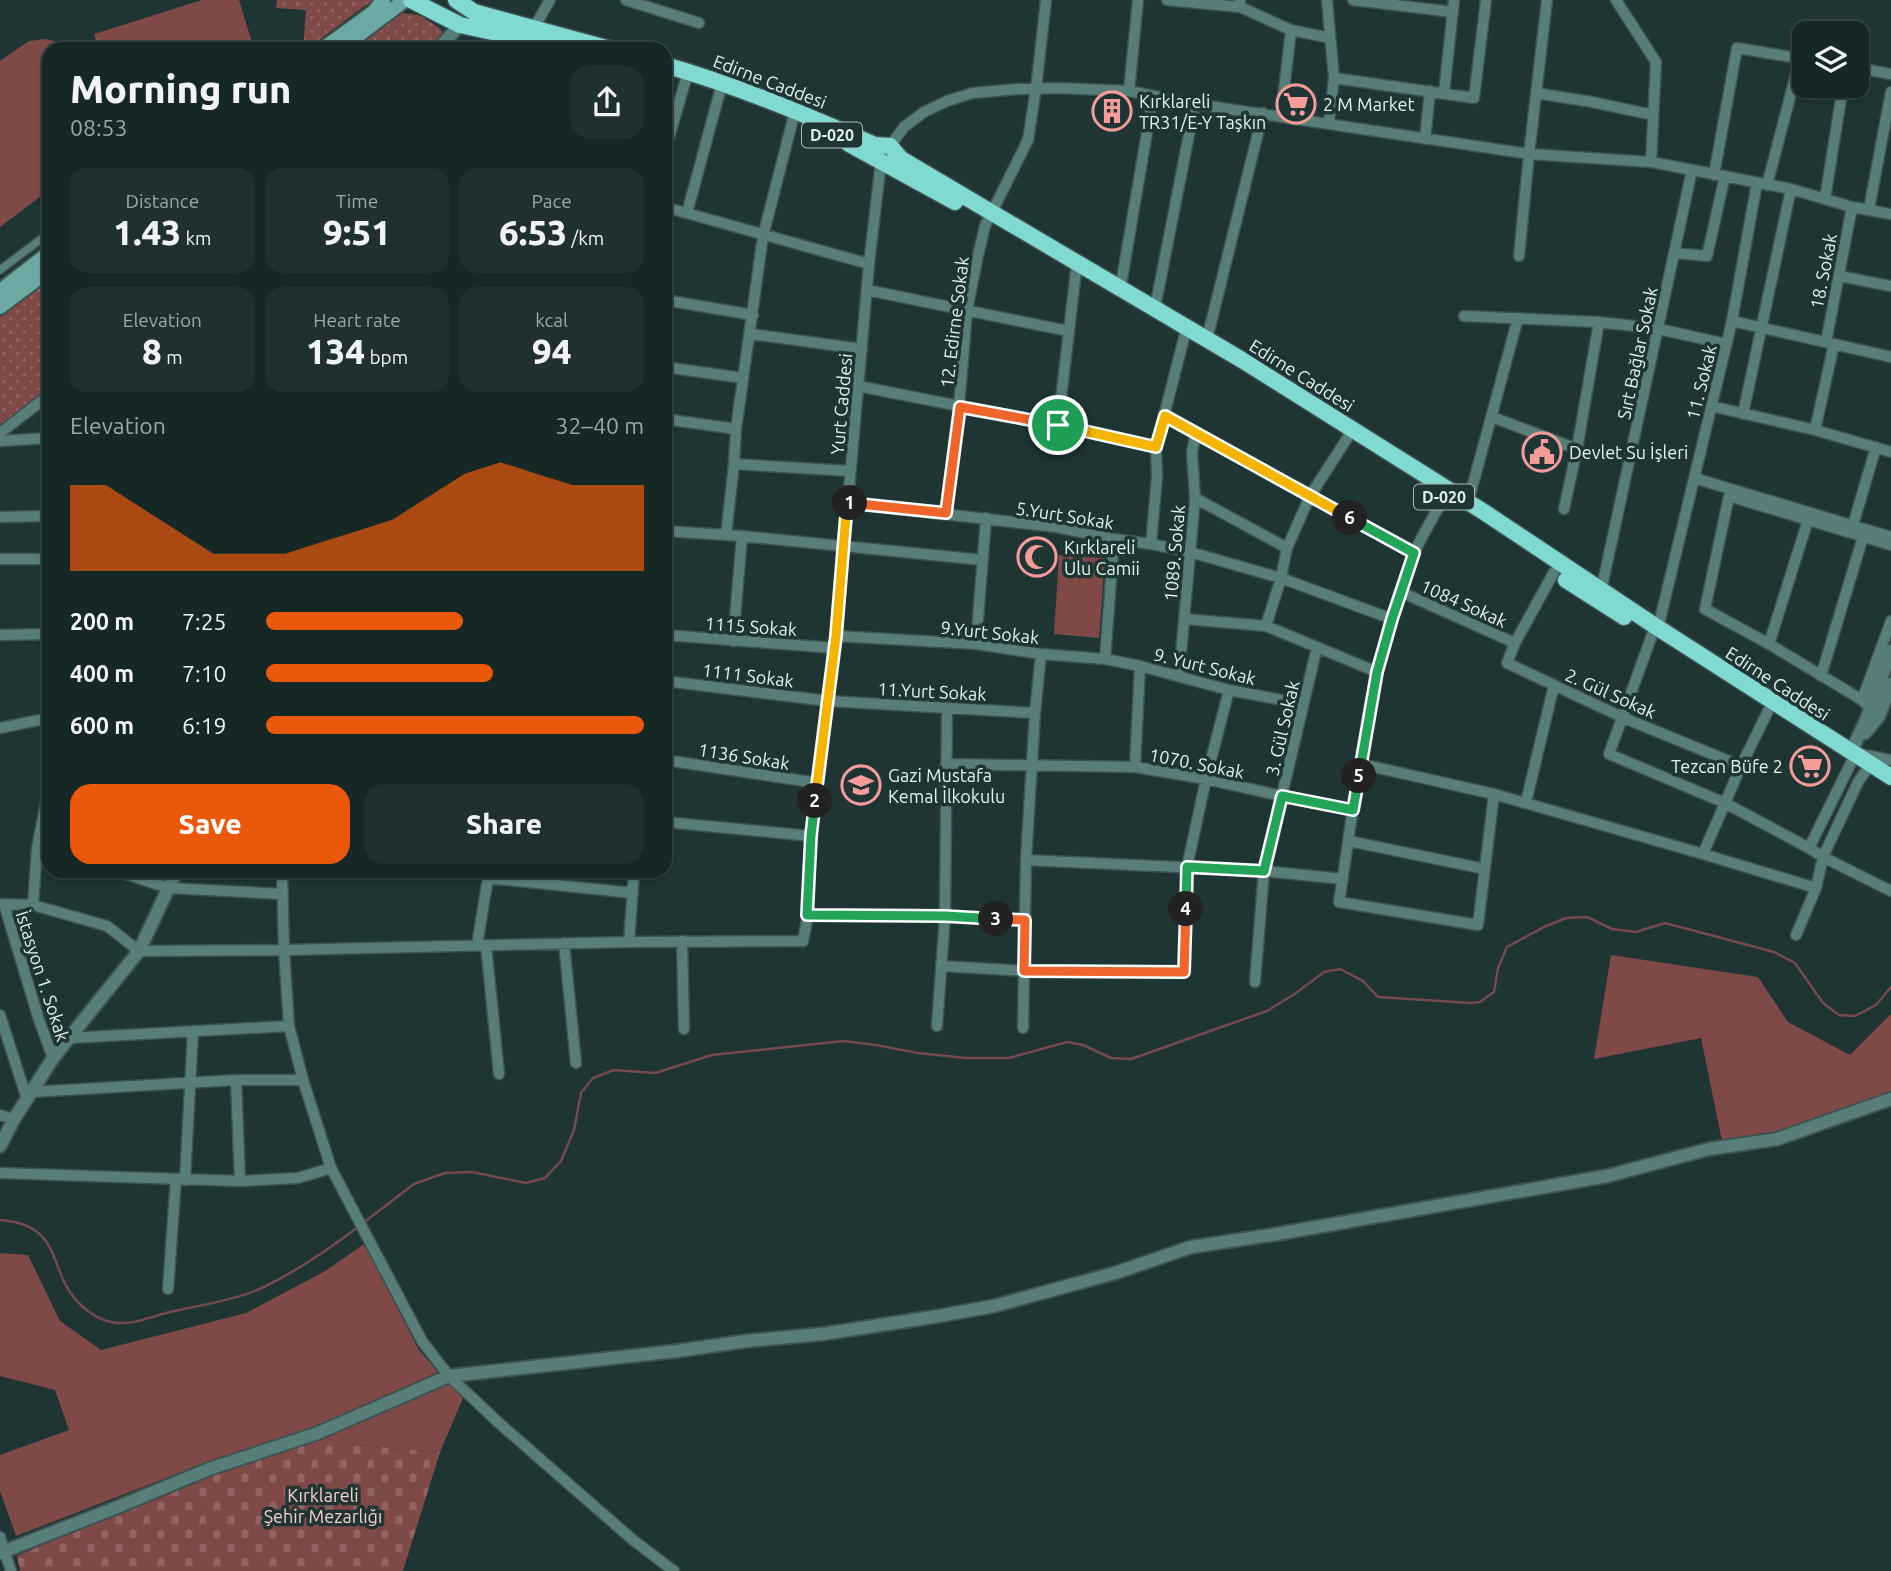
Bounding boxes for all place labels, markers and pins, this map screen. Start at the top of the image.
supermarket icon: 2 M Market [1275,83,1317,125]
building icon: Kırklareli TR31/E-Y Taşkın [1091,90,1133,132]
place label: Kırklareli TR31/E-Y Taşkın [1139,91,1266,132]
place label: 2 M Market [1323,94,1415,114]
pin [1028,395,1088,455]
public building icon: Devlet Su İşleri [1521,431,1563,473]
place label: Devlet Su İşleri [1569,442,1688,462]
pin: 1 [832,486,868,520]
pin: 6 [1332,500,1368,536]
mosque icon: Kırklareli Ulu Camii [1016,536,1058,578]
place label: Kırklareli Ulu Camii [1064,537,1140,578]
supermarket icon: Tezcan Büfe 2 [1789,745,1831,787]
place label: Tezcan Büfe 2 [1671,756,1783,776]
pin: 5 [1342,758,1376,794]
school or university icon: Gazi Mustafa Kemal İlkokulu [840,764,882,806]
place label: Gazi Mustafa Kemal İlkokulu [888,765,1005,806]
pin: 2 [798,784,832,818]
pin: 4 [1168,892,1204,926]
pin: 3 [978,902,1014,936]

